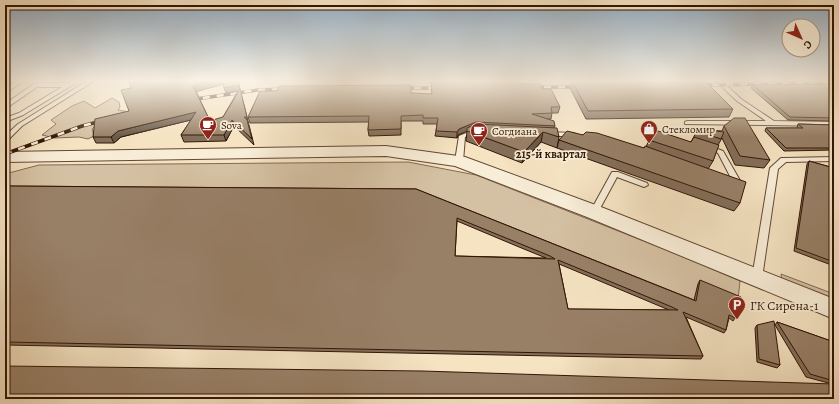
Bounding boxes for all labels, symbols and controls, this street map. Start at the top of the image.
north arrow [781,18,821,58]
text: С [800,37,815,53]
cafe icon: Sova [198,115,218,140]
place label: Sova [221,118,243,133]
shop icon: Стекломир [639,119,659,144]
cafe icon: Согдиана [469,121,489,146]
place label: Стекломир [662,122,715,137]
place label: Согдиана [492,124,538,139]
district label: 215-й квартал [516,146,586,162]
parking icon: ГК Сирена-1 [727,295,747,320]
place label: ГК Сирена-1 [750,297,819,314]

